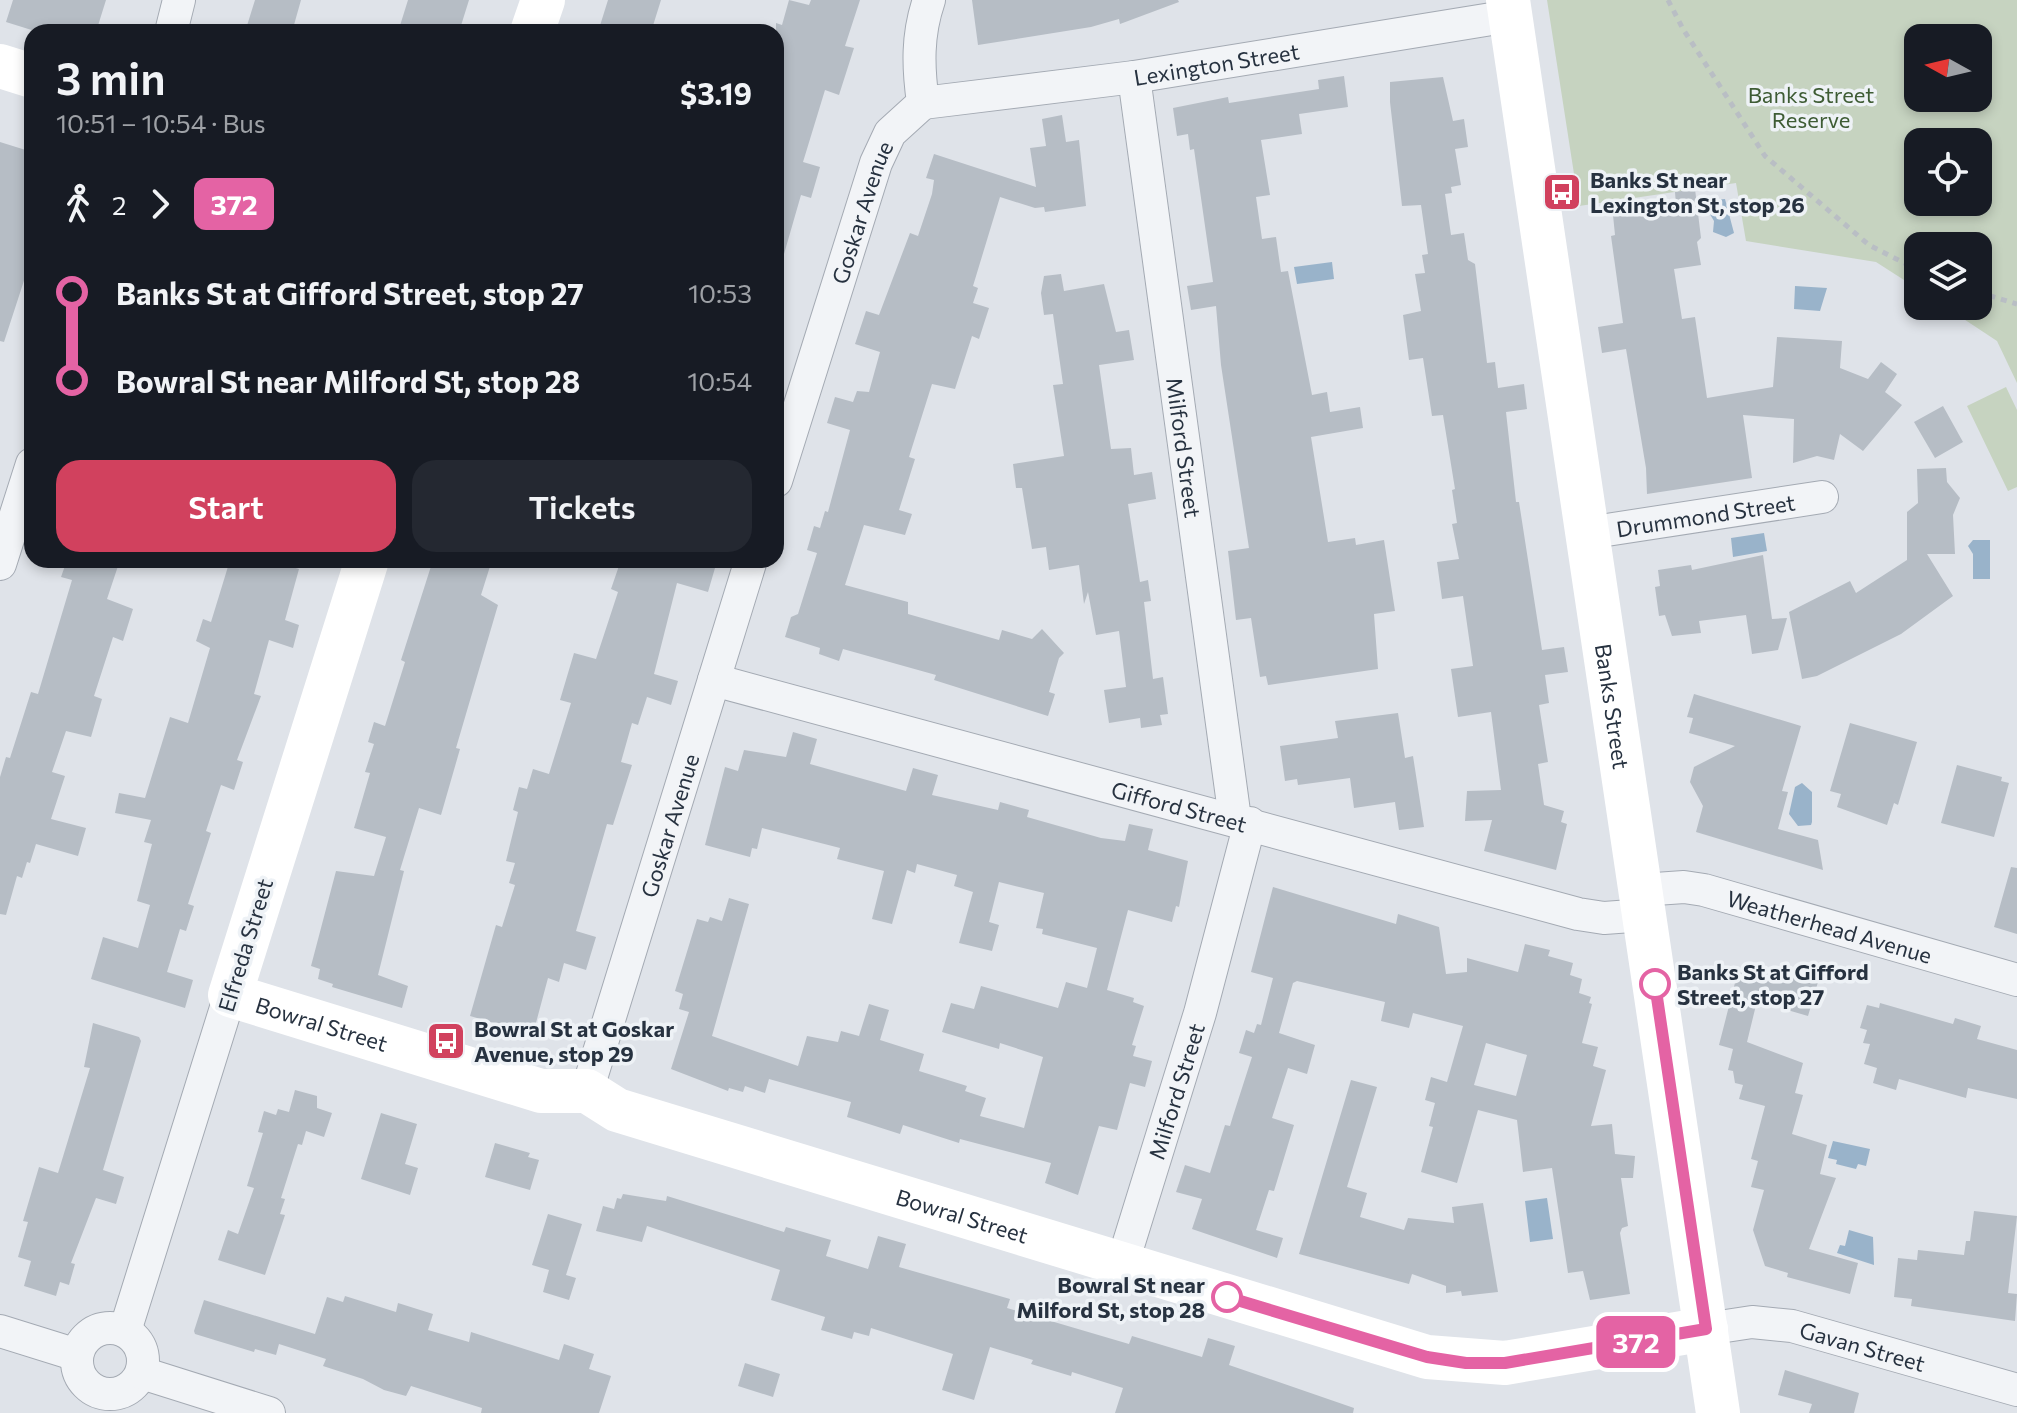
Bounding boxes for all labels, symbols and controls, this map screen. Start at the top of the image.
north arrow [1904,24,1992,112]
map controls [1904,24,1992,320]
street label: Lexington Street [1132,37,1301,90]
text: 3 min [56,50,166,104]
text: $3.19 [680,74,752,111]
park label: Banks Street Reserve [1748,81,1874,133]
text: 10:51 – 10:54 · Bus [56,107,266,138]
button: locate [1904,128,1992,216]
street label: Goskar Avenue [825,136,898,287]
place label: Banks St near Lexington St, stop 26 [1590,166,1805,218]
bus stop icon: Banks St near Lexington St, stop 26 [1541,171,1583,213]
icon: walk [56,182,100,226]
icon: forward [138,182,182,226]
text: 372 [210,187,258,221]
text: 2 [112,189,126,220]
button: layers [1904,232,1992,320]
text: Banks St at Gifford Street, stop 27 [116,274,584,311]
text: 10:53 [688,277,752,308]
text: Bowral St near Milford St, stop 28 [116,362,580,399]
text: 10:54 [687,365,752,396]
street label: Milford Street [1162,376,1207,519]
button: Start [56,460,396,552]
button: Tickets [412,460,752,552]
street label: Drummond Street [1614,488,1797,542]
street label: Banks Street [1590,642,1636,771]
street label: Goskar Avenue [634,750,704,901]
street label: Gifford Street [1109,775,1250,837]
street label: Elfreda Street [212,875,278,1015]
street label: Weatherhead Avenue [1724,884,1935,968]
place label: Banks St at Gifford Street, stop 27 [1677,958,1869,1010]
marker: Banks St at Gifford Street, stop 27 [1640,969,1670,999]
street label: Bowral Street [252,990,391,1056]
place label: Bowral St at Goskar Avenue, stop 29 [474,1015,674,1067]
bus stop icon: Bowral St at Goskar Avenue, stop 29 [425,1020,467,1062]
street label: Milford Street [1142,1020,1210,1163]
street label: Bowral Street [893,1182,1032,1248]
place label: Bowral St near Milford St, stop 28 [1016,1271,1205,1323]
marker: Bowral St near Milford St, stop 28 [1212,1282,1242,1312]
street label: Gavan Street [1797,1315,1928,1377]
line badge: 372 [1590,1316,1682,1368]
text: 372 [1612,1325,1660,1359]

